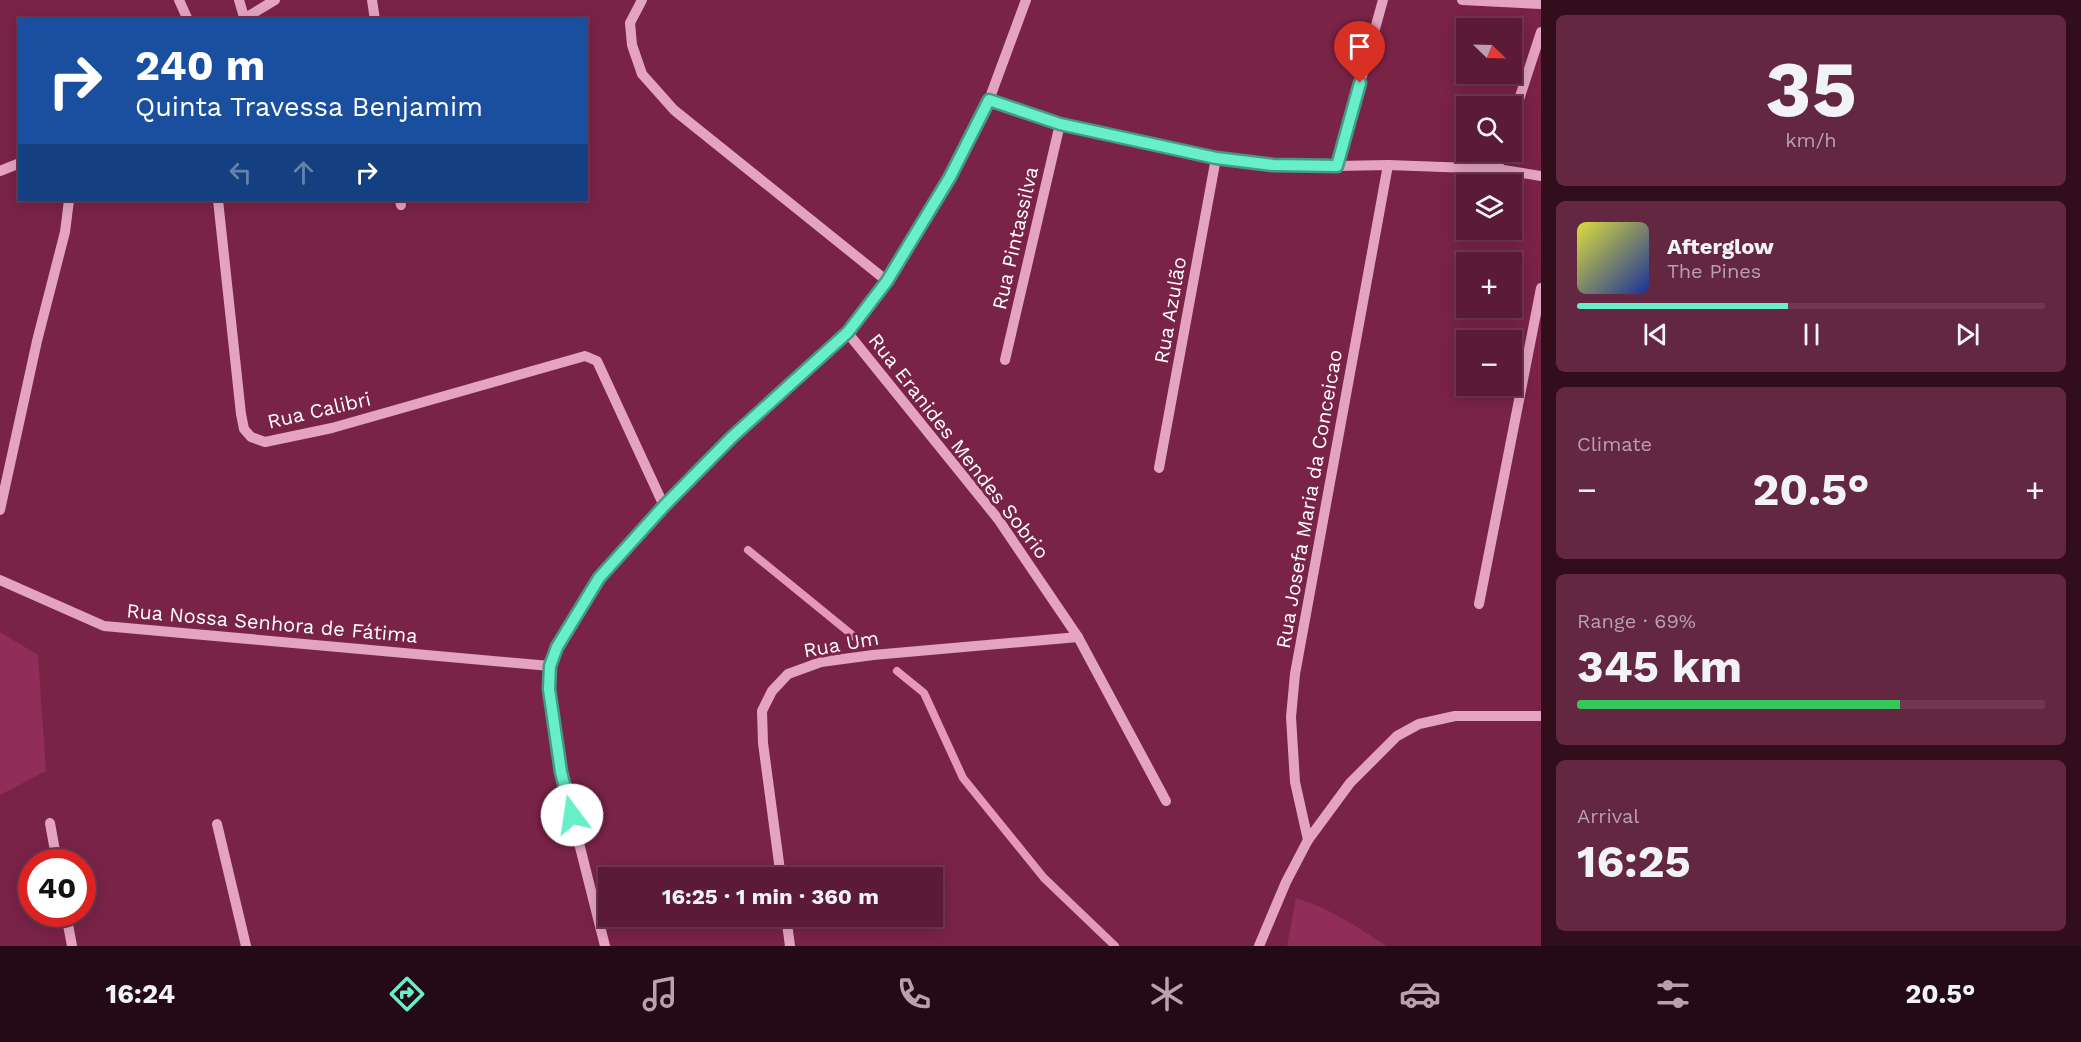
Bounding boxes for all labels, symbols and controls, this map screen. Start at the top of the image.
north arrow [1456,18,1522,84]
map controls [1456,18,1522,396]
pin [1334,21,1385,83]
icon: arrive [1343,30,1376,63]
text: 240 m [135,41,265,90]
icon: right [36,42,114,120]
text: 35 [1765,43,1857,135]
text: Quinta Travessa Benjamim [135,91,483,123]
button: search [1456,96,1522,162]
text: km/h [1785,128,1837,152]
icon: left [224,156,257,189]
icon: ahead [287,156,320,189]
icon: right [350,156,383,189]
street label: Rua Pintassilva [987,164,1043,312]
button: layers [1456,174,1522,240]
text: Afterglow [1667,234,1774,259]
button: + [1456,252,1522,318]
street label: Rua Azulão [1149,255,1191,365]
text: The Pines [1667,259,1761,283]
icon: previous [1639,318,1672,351]
icon: pause [1795,318,1828,351]
icon: next [1951,318,1984,351]
street label: Rua Eranides Mendes Sobrio [864,329,1054,563]
button: − [1456,330,1522,396]
street label: Rua Josefa Maria da Conceicao [1271,348,1347,650]
street label: Rua Calibri [265,386,373,434]
text: Climate [1577,432,1652,456]
text: 20.5° [1753,463,1869,516]
text: − [1577,470,1597,509]
text: + [2025,470,2045,509]
street label: Rua Nossa Senhora de Fátima [125,598,419,648]
text: Range · 69% [1577,609,1696,633]
street label: Rua Um [801,626,881,662]
text: 345 km [1577,640,1742,693]
position arrow [540,783,604,847]
text: Arrival [1577,804,1639,828]
text: 16:25 [1577,835,1691,888]
speed limit sign: 40 [18,849,96,927]
text: 16:25 · 1 min · 360 m [662,884,879,909]
icon: directions [386,973,428,1015]
icon: music [639,973,681,1015]
icon: phone [893,973,935,1015]
icon: climate [1146,973,1188,1015]
icon: car [1399,973,1441,1015]
icon: filters [1652,973,1694,1015]
text: 16:24 [106,978,175,1010]
text: 20.5° [1905,978,1975,1010]

